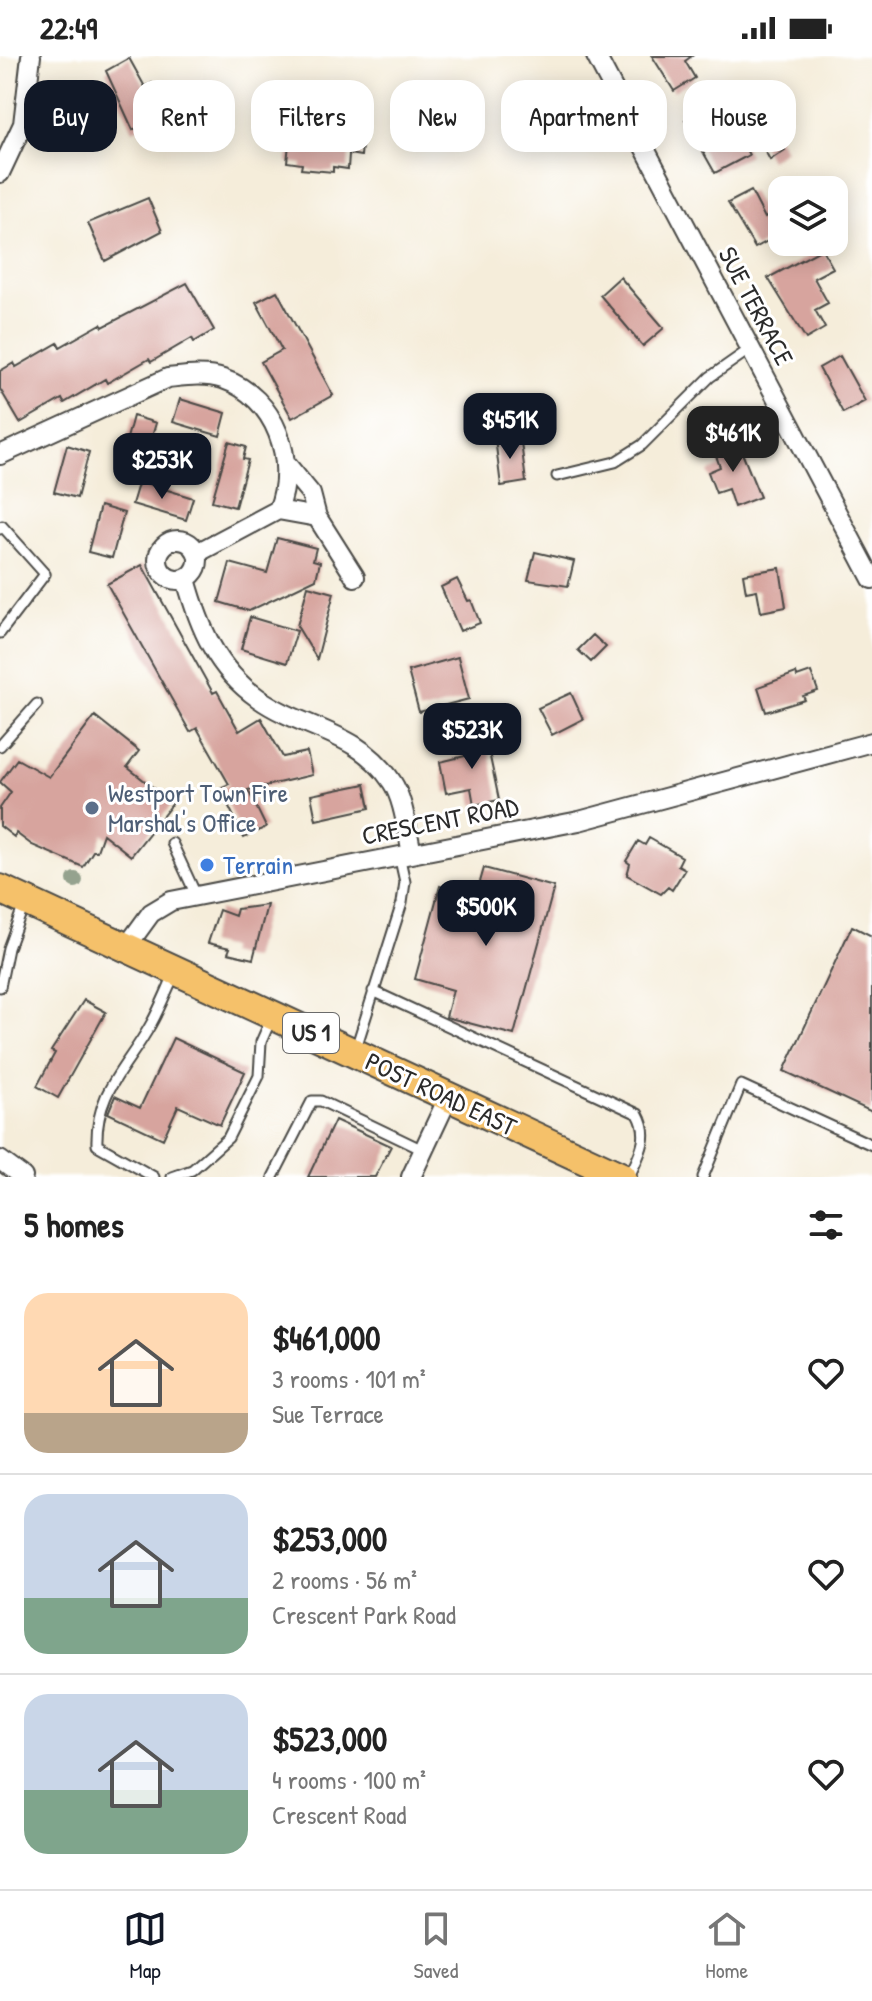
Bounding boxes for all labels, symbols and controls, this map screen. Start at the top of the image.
text: 22:49 [40,8,97,48]
chip: Buy [24,80,117,152]
chip: Rent [133,80,235,152]
chip: Filters [251,80,374,152]
chip: New [390,80,485,152]
chip: Apartment [501,80,667,152]
chip: House [683,80,796,152]
map controls [768,176,848,256]
button: layers [768,176,848,256]
street label: SUE TERRACE [711,240,803,372]
pin: $451K [454,393,566,461]
text: $451K [482,401,538,436]
pin: $461K [677,406,789,474]
text: $461K [705,414,761,449]
pin: $253K [106,433,218,501]
text: $253K [131,441,193,476]
pin: $523K [416,703,528,771]
text: $523K [441,711,503,746]
place label: Westport Town Fire Marshal's Office [108,775,288,840]
street label: CRESCENT ROAD [359,788,522,853]
marker: Westport Town Fire Marshal's Office [83,799,101,817]
place label: Terrain [223,847,293,882]
marker: Terrain [198,856,216,874]
pin: $500K [430,880,542,948]
text: $500K [455,888,517,923]
road number: US 1 [283,1013,339,1053]
street label: POST ROAD EAST [360,1043,523,1144]
text: 5 homes [24,1202,124,1248]
icon: filters [804,1203,848,1247]
text: $461,000 [272,1315,380,1361]
icon: home [88,1325,184,1421]
icon: heart [804,1351,848,1395]
text: 3 rooms · 101 m² [272,1361,426,1396]
text: Sue Terrace [272,1396,384,1431]
text: $253,000 [272,1516,387,1562]
icon: home [88,1526,184,1622]
icon: heart [804,1552,848,1596]
text: 2 rooms · 56 m² [272,1562,417,1597]
text: Crescent Park Road [272,1597,456,1632]
text: $523,000 [272,1716,387,1762]
icon: home [88,1726,184,1822]
icon: heart [804,1752,848,1796]
text: 4 rooms · 100 m² [272,1762,426,1797]
text: Crescent Road [272,1797,406,1832]
tab: Map [123,1907,167,1985]
tab: Saved [414,1907,458,1985]
tab: Home [705,1907,749,1985]

